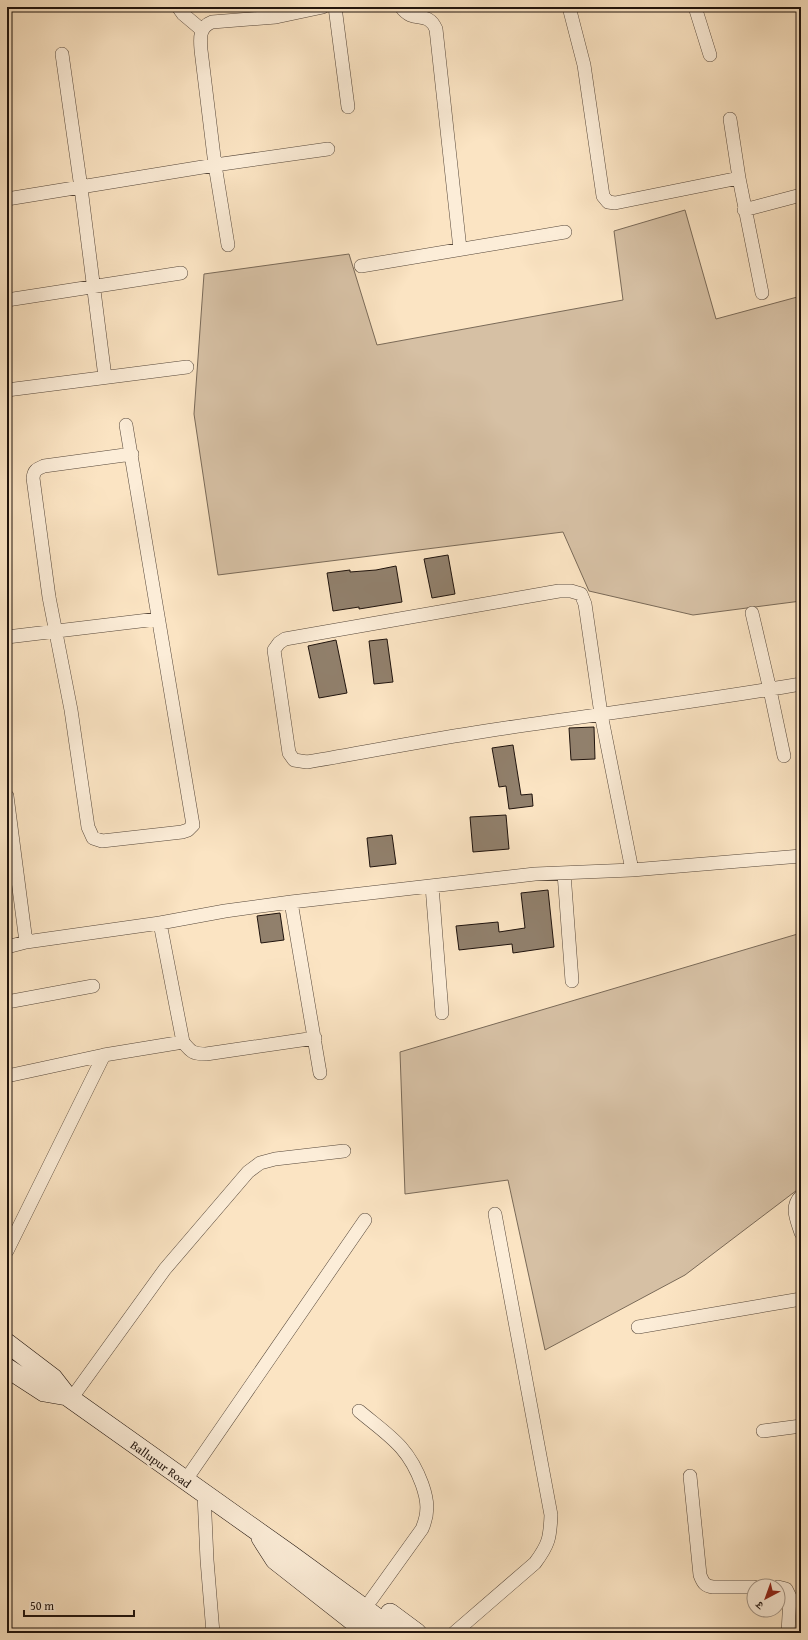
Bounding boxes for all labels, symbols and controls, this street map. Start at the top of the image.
street label: Ballupur Road [127,1436,195,1492]
north arrow [746,1578,786,1618]
scale bar [24,1592,134,1618]
text: 50 m [30,1597,54,1614]
text: उ [751,1597,768,1614]

